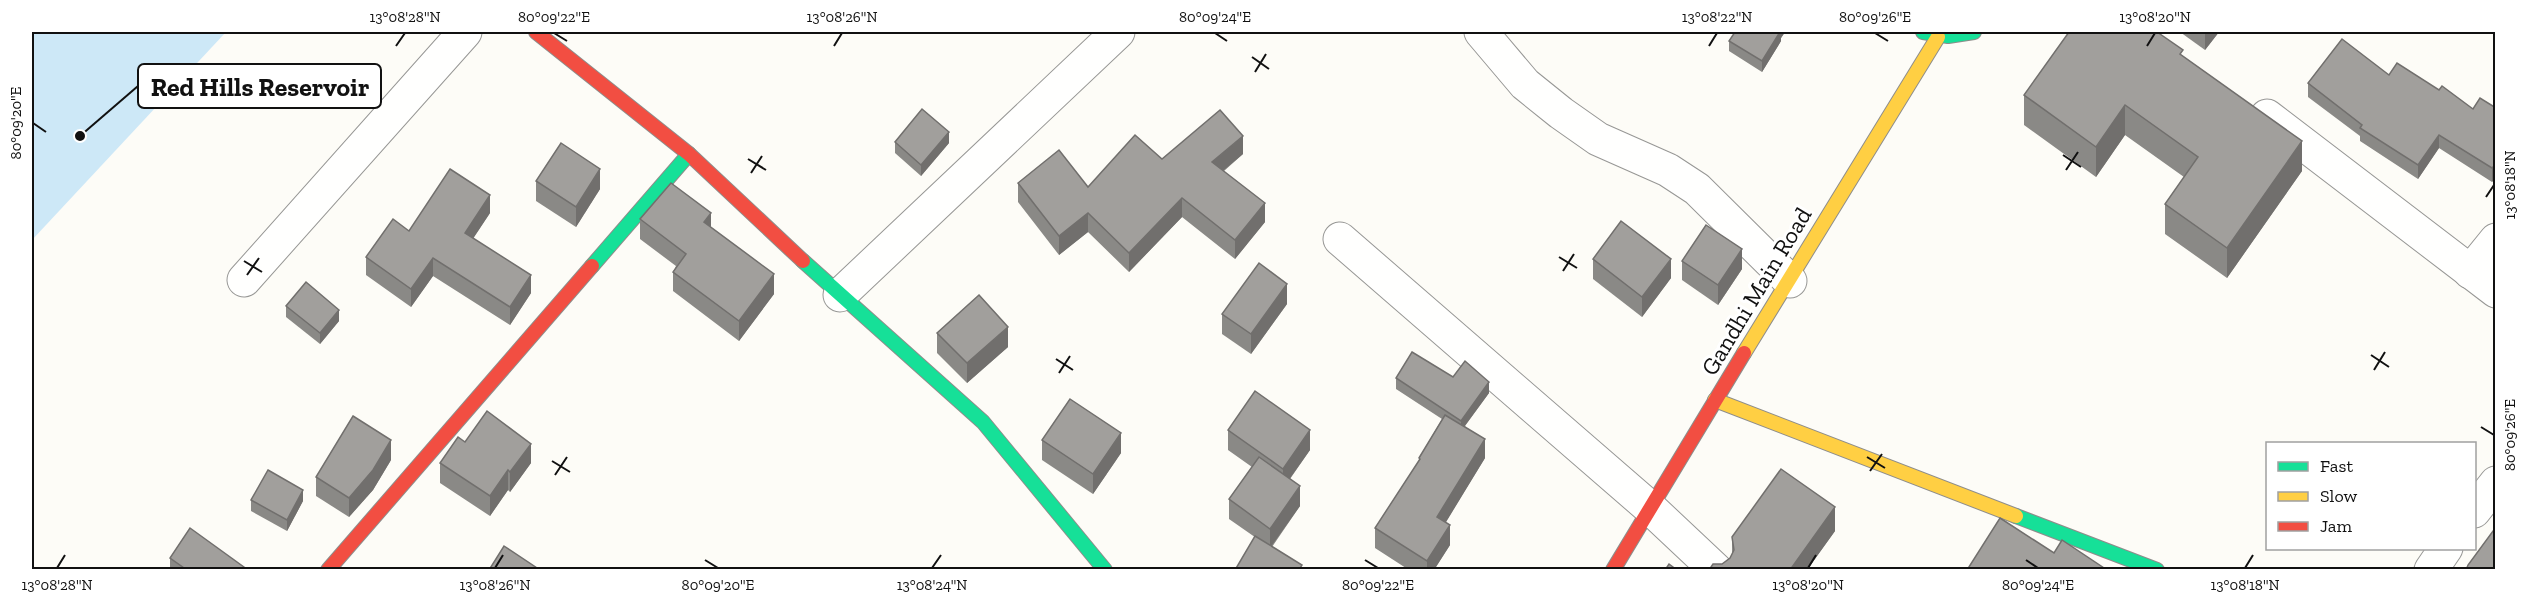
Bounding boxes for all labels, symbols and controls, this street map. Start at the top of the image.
text: 13°08'28"N [369,8,441,26]
text: 80°09'22"E [518,8,590,26]
text: 13°08'26"N [807,8,877,26]
text: 80°09'24"E [1179,8,1251,26]
text: 13°08'22"N [1682,8,1752,26]
text: 80°09'26"E [1839,8,1911,26]
text: 13°08'20"N [2119,8,2191,26]
callout: Red Hills Reservoir [138,64,381,108]
text: Red Hills Reservoir [151,71,369,103]
text: 80°09'20"E [7,86,25,159]
text: 13°08'18"N [2501,150,2519,220]
street label: Gandhi Main Road [1694,202,1818,380]
text: 80°09'26"E [2501,399,2519,471]
legend [2266,442,2476,550]
text: Fast [2320,455,2353,477]
text: Slow [2320,485,2357,507]
text: Jam [2320,515,2352,537]
text: 13°08'28"N [21,576,93,594]
text: 13°08'26"N [460,576,530,594]
text: 80°09'20"E [682,576,755,594]
text: 13°08'24"N [897,576,967,594]
text: 80°09'22"E [1342,576,1414,594]
text: 13°08'20"N [1772,576,1844,594]
text: 80°09'24"E [2002,576,2074,594]
text: 13°08'18"N [2210,576,2280,594]

